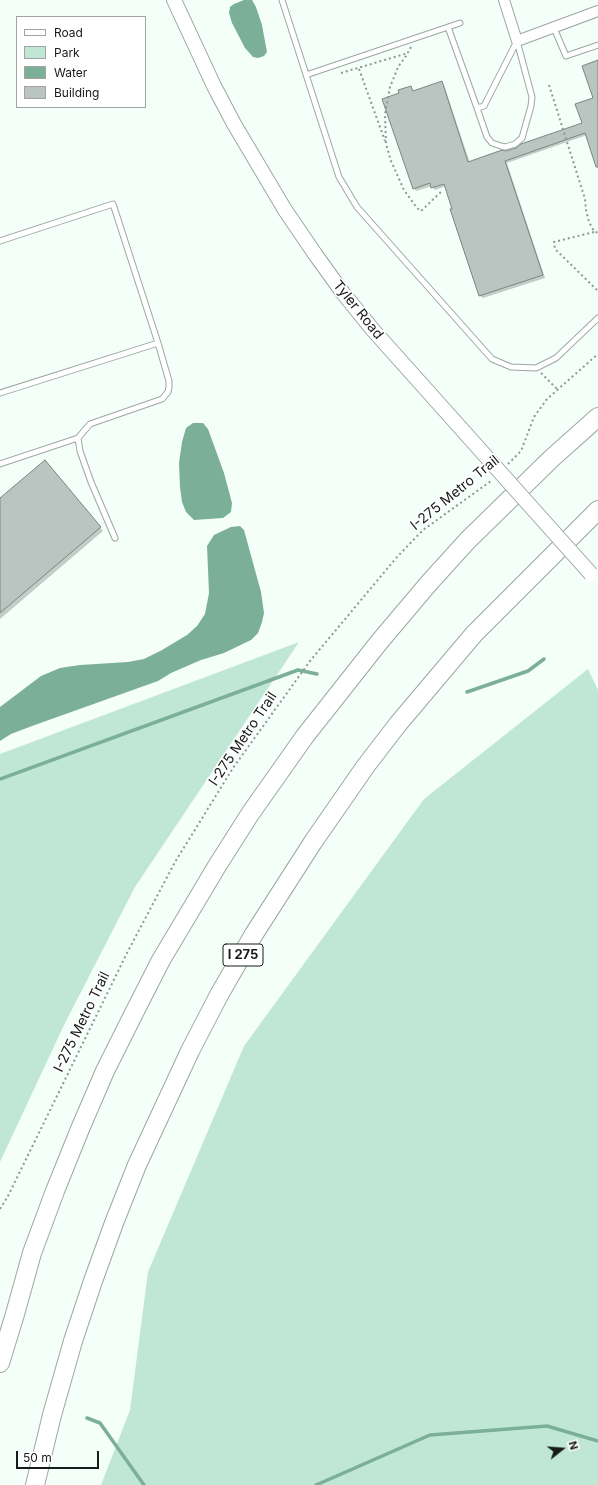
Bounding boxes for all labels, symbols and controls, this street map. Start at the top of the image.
legend [16,16,146,108]
text: Road [54,25,83,40]
text: Park [54,45,80,60]
text: Water [54,65,87,80]
text: Building [54,85,99,100]
street label: Tyler Road [329,277,387,343]
street label: I-275 Metro Trail [407,452,503,534]
street label: I-275 Metro Trail [205,689,281,789]
road number: I 275 [223,944,263,966]
street label: I-275 Metro Trail [50,969,114,1075]
north arrow [542,1429,582,1469]
text: N [566,1439,581,1452]
scale bar [18,1443,101,1469]
text: 50 m [23,1450,52,1465]

